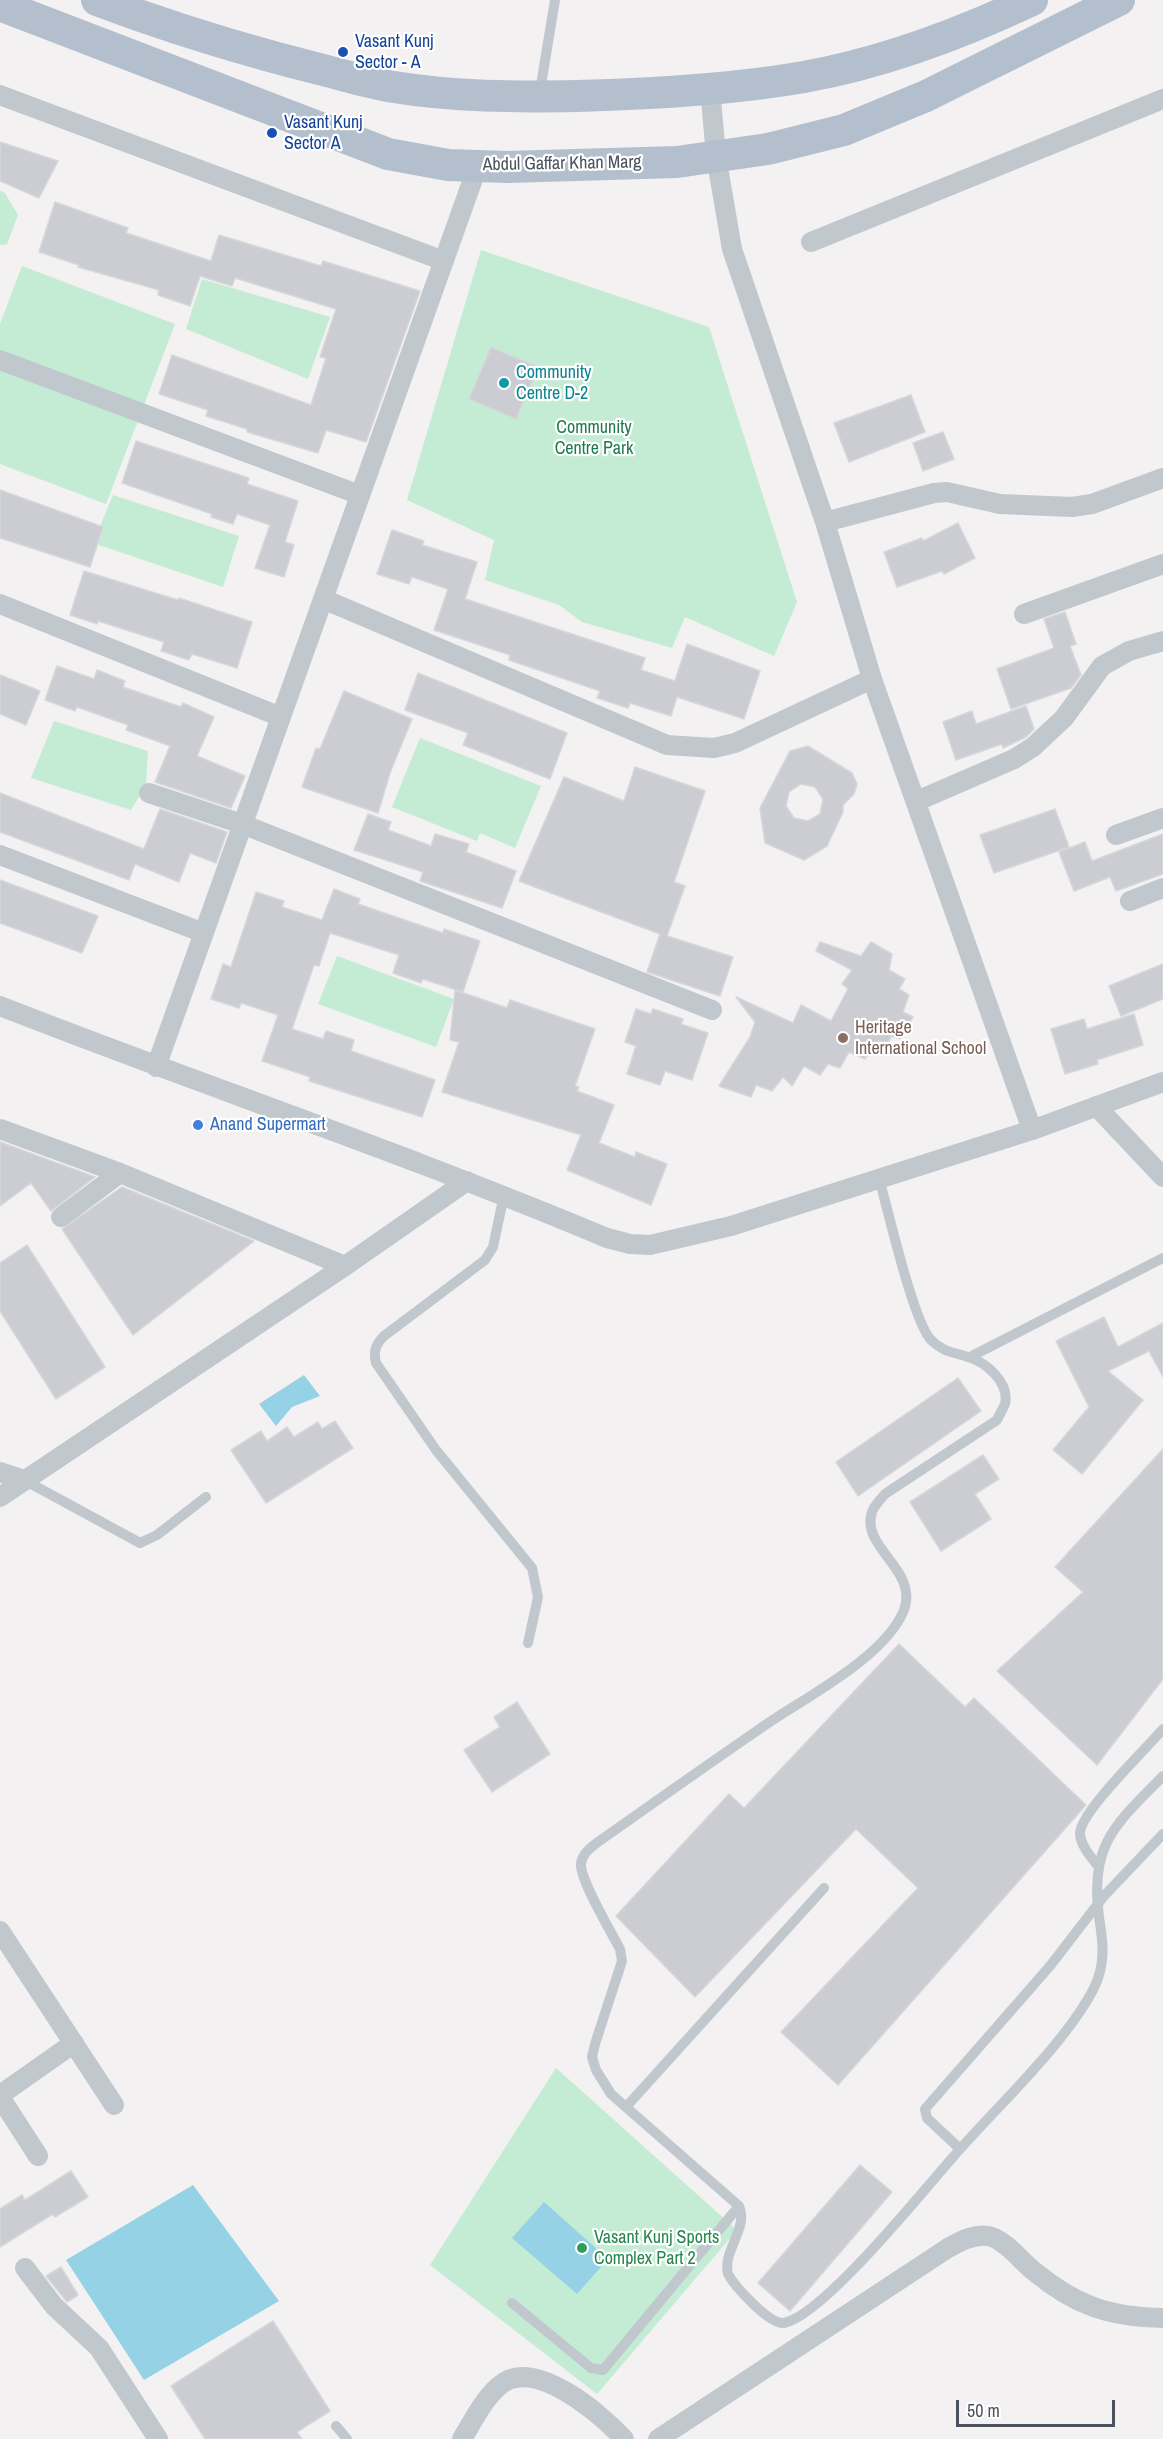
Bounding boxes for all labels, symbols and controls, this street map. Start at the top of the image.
place label: Vasant Kunj Sector - A [355,31,434,74]
marker: Vasant Kunj Sector - A [336,45,350,59]
place label: Vasant Kunj Sector A [284,112,363,154]
marker: Vasant Kunj Sector A [265,126,279,140]
street label: Abdul Gaffar Khan Marg [482,152,642,176]
place label: Community Centre D-2 [516,362,591,404]
marker: Community Centre D-2 [497,376,511,390]
park label: Community Centre Park [555,417,633,460]
place label: Heritage International School [855,1017,986,1060]
marker: Heritage International School [836,1031,850,1045]
place label: Anand Supermart [210,1114,326,1136]
marker: Anand Supermart [191,1118,205,1132]
place label: Vasant Kunj Sports Complex Part 2 [594,2227,719,2270]
marker: Vasant Kunj Sports Complex Part 2 [575,2241,589,2255]
scale bar [959,2388,1118,2426]
text: 50 m [967,2398,1000,2423]

